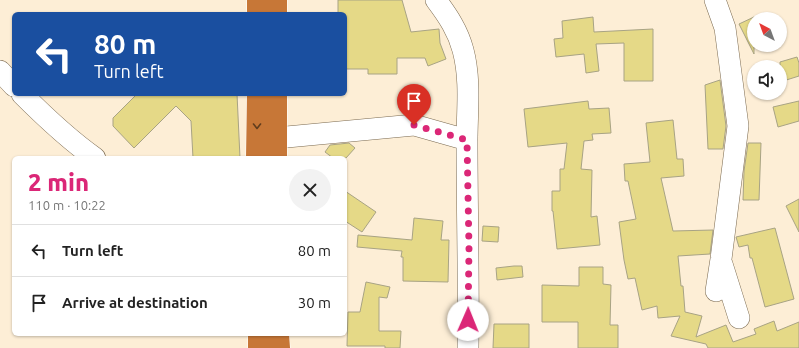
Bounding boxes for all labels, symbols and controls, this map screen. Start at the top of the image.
north arrow [747,12,787,52]
map controls [747,12,787,100]
icon: left [28,28,80,80]
text: 80 m [94,28,156,59]
button: sound [747,60,787,100]
text: Turn left [94,61,164,81]
pin [397,84,431,125]
icon: arrive [403,90,425,112]
one-way arrow [253,123,261,129]
text: 2 min [28,169,89,196]
button: close [289,169,331,211]
text: 110 m · 10:22 [28,198,106,212]
icon: left [28,240,50,262]
text: Turn left [62,242,123,259]
text: 80 m [298,242,331,259]
icon: arrive [28,292,50,314]
text: Arrive at destination [62,294,208,311]
text: 30 m [298,294,331,311]
position arrow [447,299,489,341]

